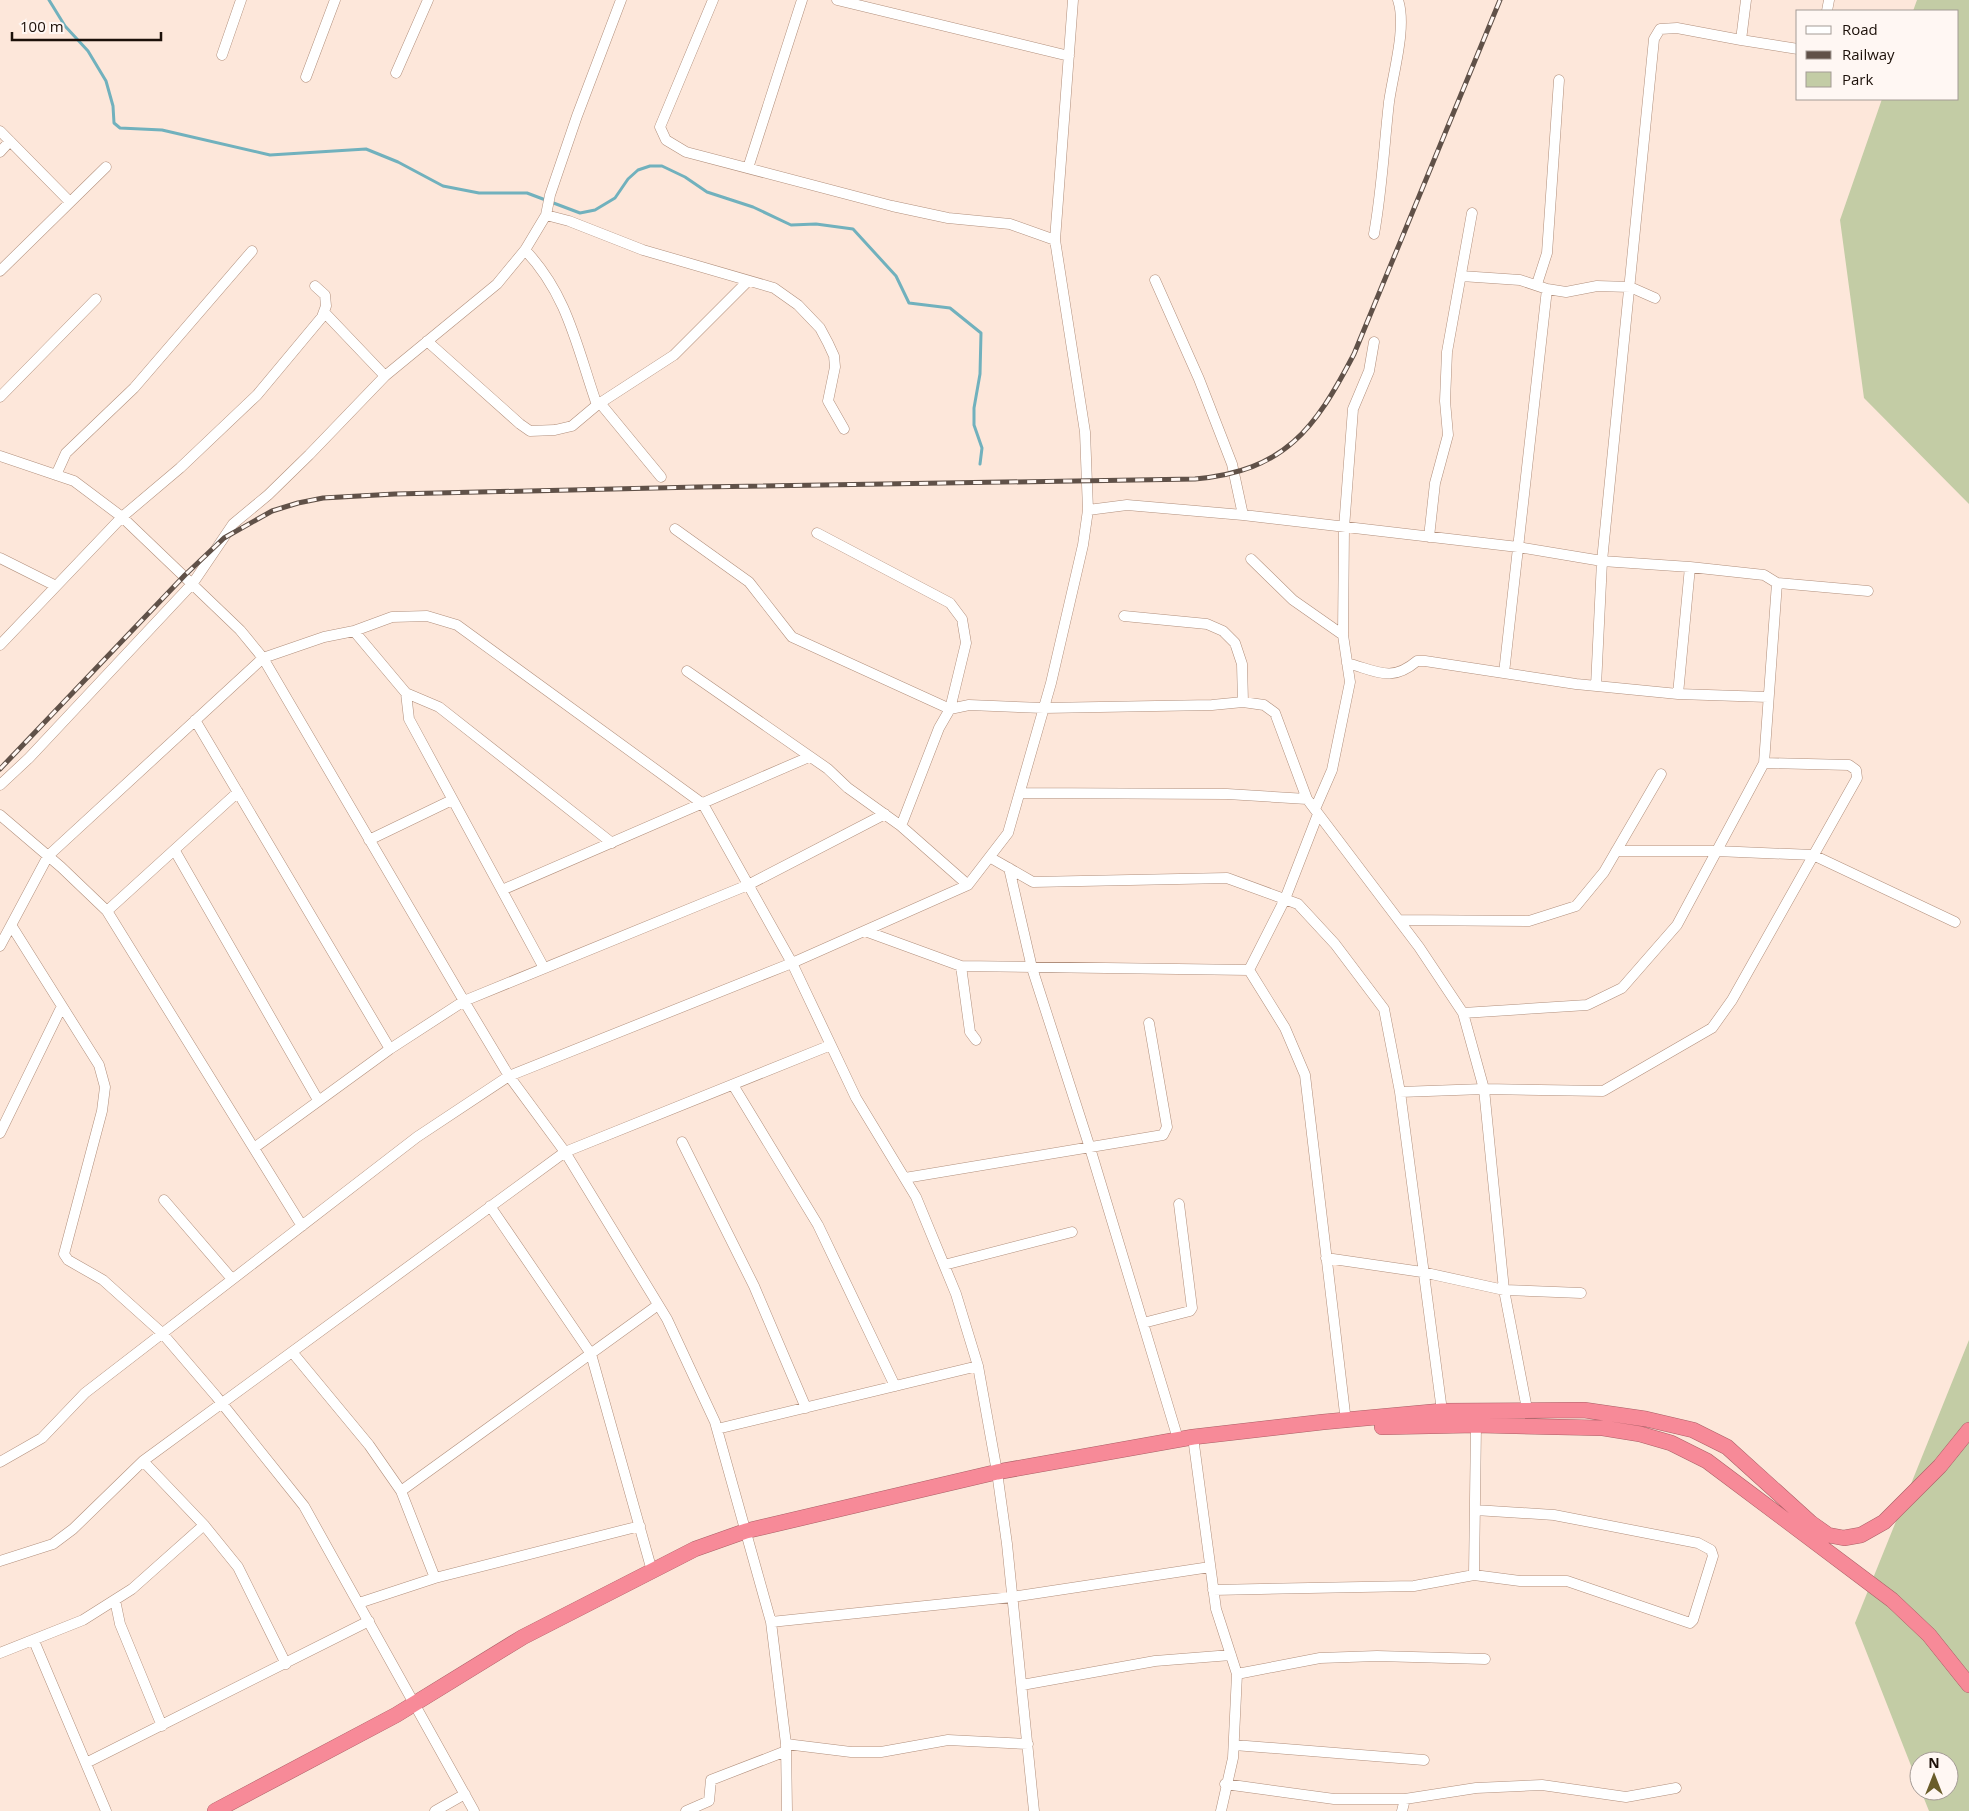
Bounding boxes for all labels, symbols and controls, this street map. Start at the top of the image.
scale bar [12,10,161,42]
legend [1796,10,1959,100]
text: 100 m [20,16,64,36]
text: Road [1842,19,1878,39]
text: Railway [1842,44,1895,64]
text: Park [1842,69,1873,89]
north arrow [1909,1751,1959,1801]
text: N [1928,1753,1940,1772]

